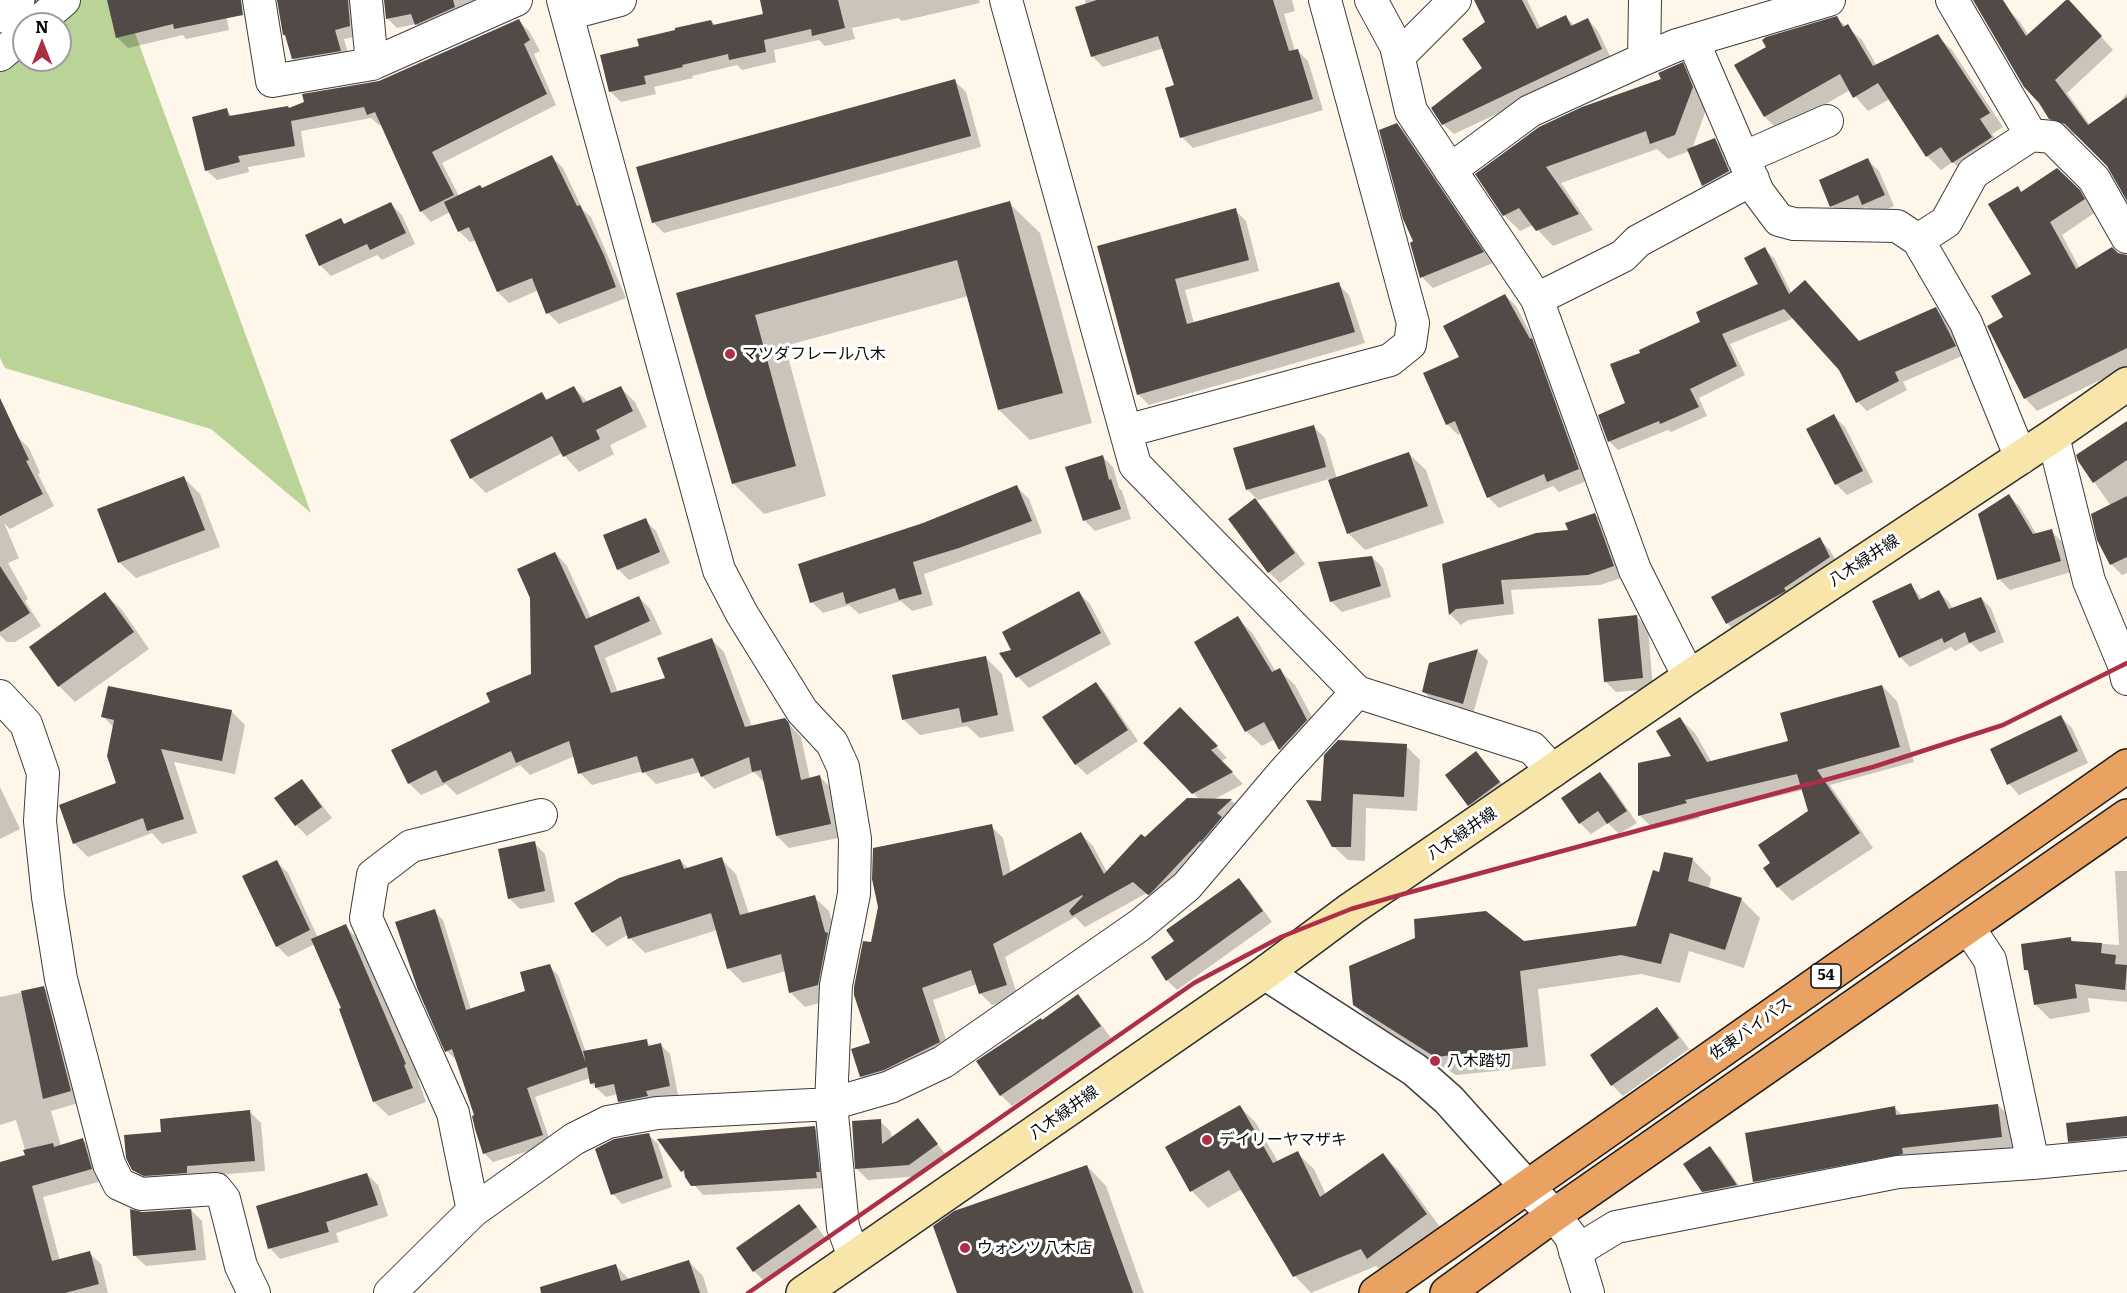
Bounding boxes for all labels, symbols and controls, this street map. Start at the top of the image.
north arrow [12,12,72,72]
text: N [35,14,49,38]
place label: マツダフレール八木 [742,344,886,364]
marker: マツダフレール八木 [723,347,737,361]
street label: 八木緑井線 [1825,531,1903,591]
street label: 八木緑井線 [1423,804,1501,864]
road number: 54 [1811,964,1841,988]
street label: 佐東バイパス [1706,994,1796,1064]
place label: 八木踏切 [1447,1051,1511,1071]
marker: 八木踏切 [1428,1054,1442,1068]
street label: 八木緑井線 [1026,1082,1102,1144]
place label: デイリーヤマザキ [1219,1130,1347,1150]
marker: デイリーヤマザキ [1200,1133,1214,1147]
place label: ウォンツ 八木店 [977,1238,1092,1258]
marker: ウォンツ 八木店 [958,1241,972,1255]

